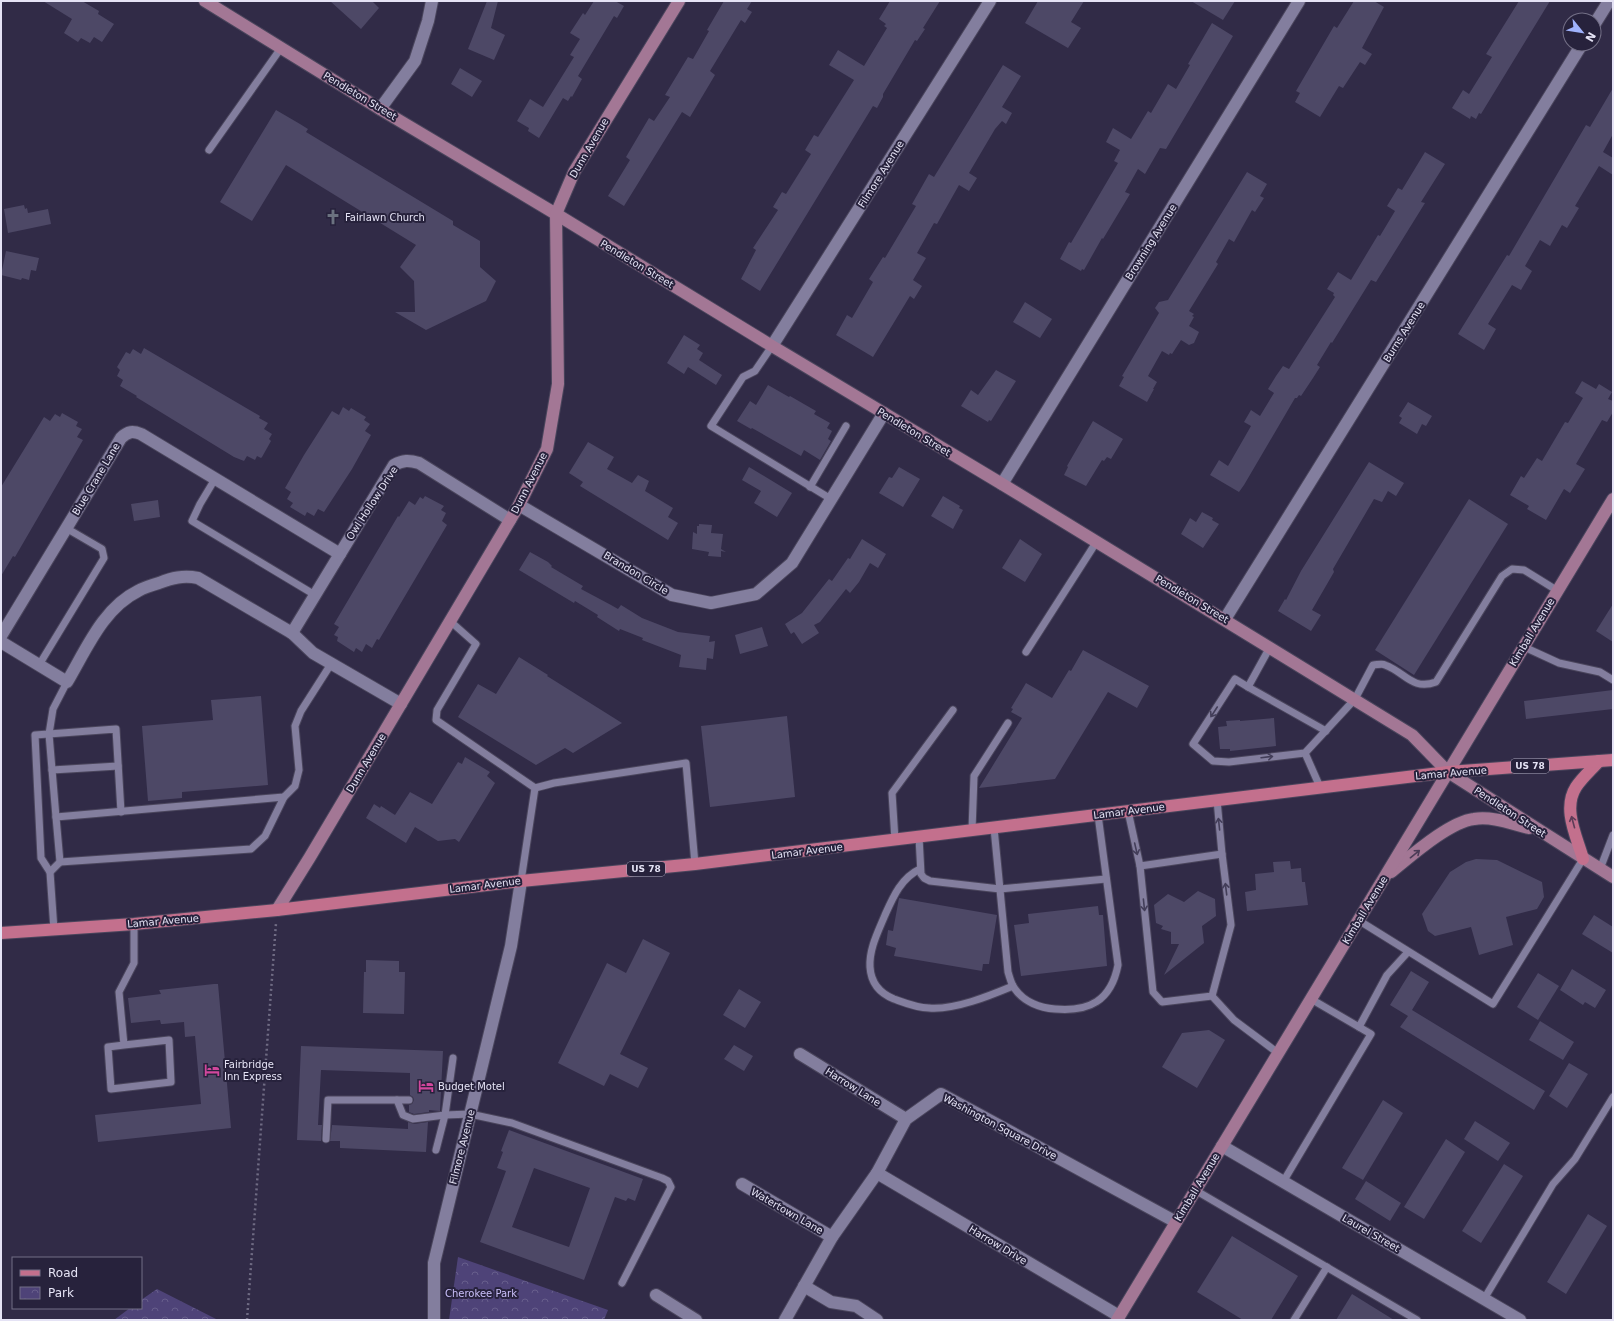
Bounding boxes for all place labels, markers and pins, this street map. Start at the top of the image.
church icon: Fairlawn Church [324,208,342,226]
place label: Fairlawn Church [345,212,425,223]
place label: Fairbridge Inn Express [224,1059,282,1082]
hotel icon: Fairbridge Inn Express [203,1061,221,1079]
hotel icon: Budget Motel [417,1077,435,1095]
place label: Budget Motel [438,1081,505,1092]

